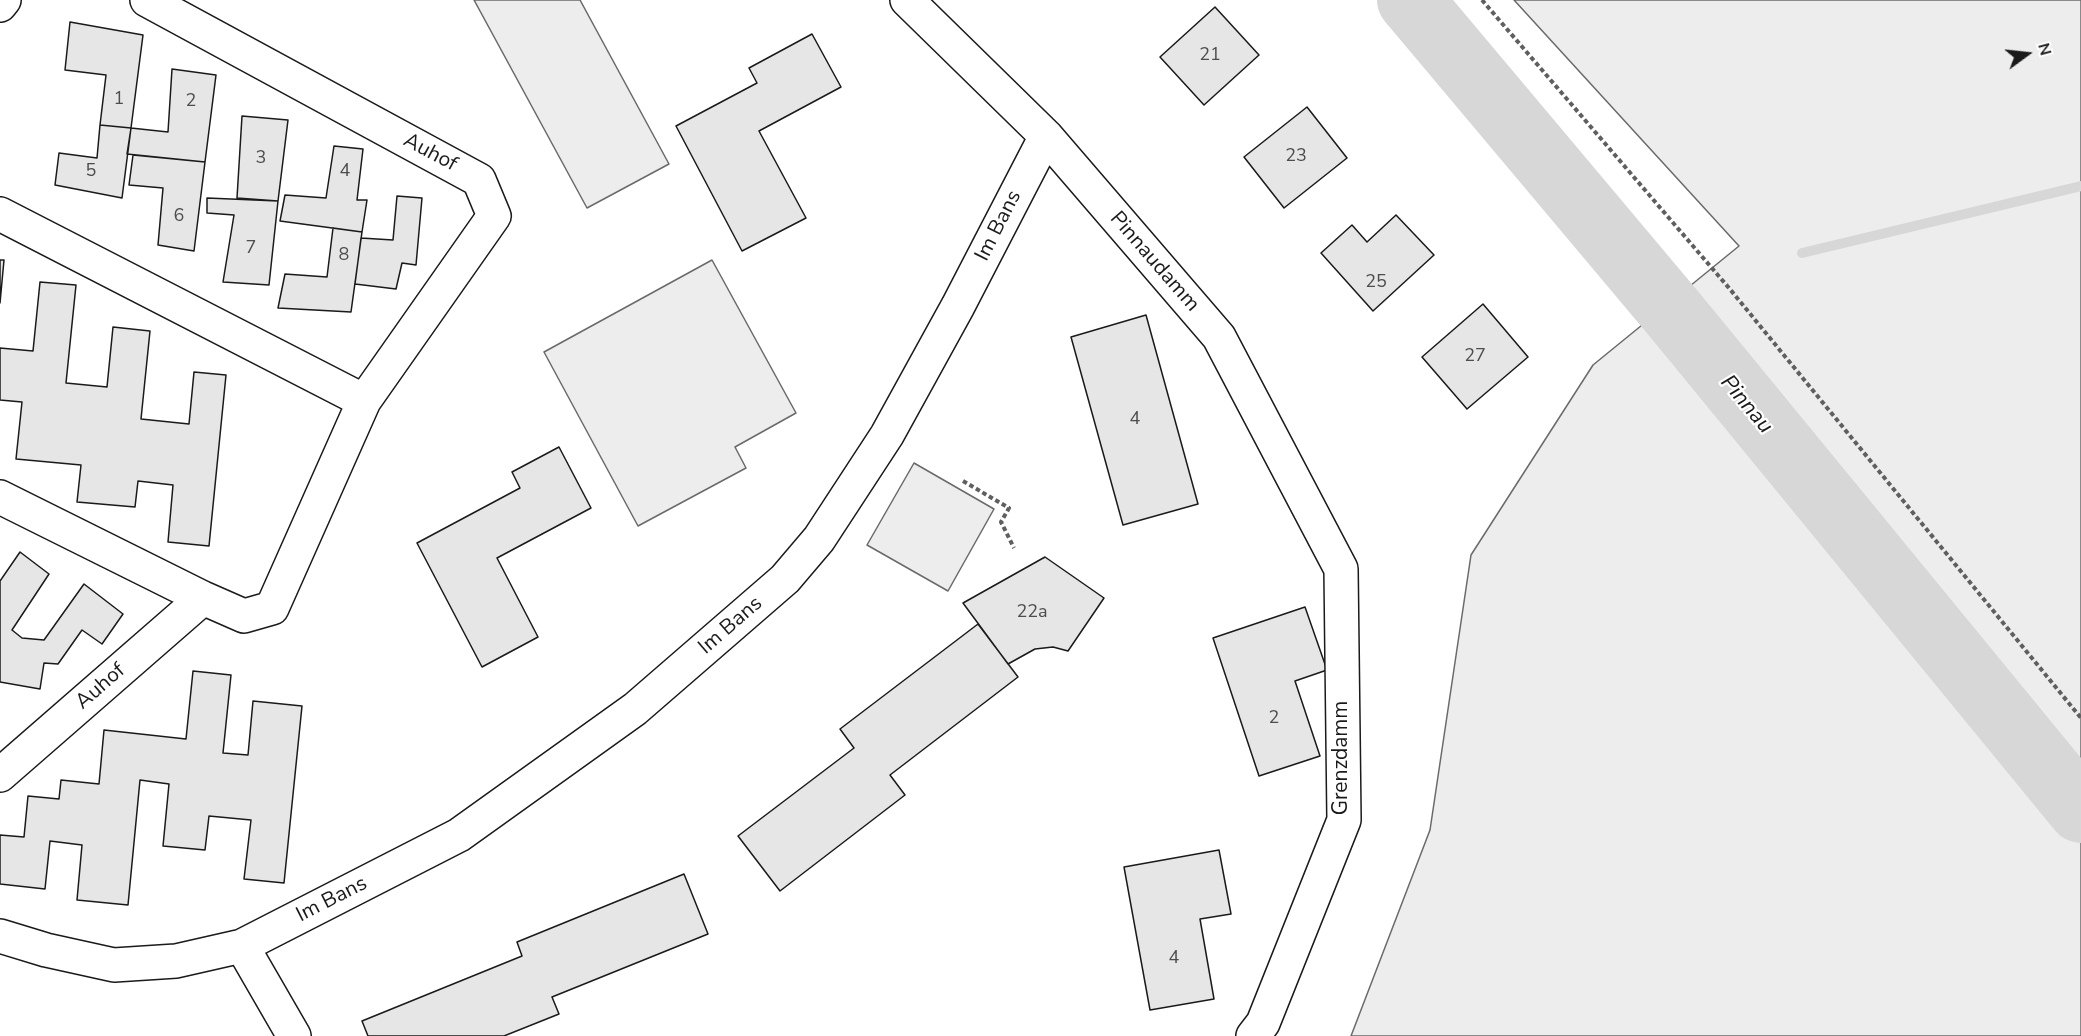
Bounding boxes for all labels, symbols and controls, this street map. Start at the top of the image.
north arrow [1997,24,2057,84]
text: N [2032,41,2057,58]
house number: 21 [1199,45,1221,67]
house number: 1 [114,89,124,111]
house number: 2 [186,91,196,113]
street label: Auhof [399,128,461,178]
house number: 23 [1285,146,1307,168]
house number: 3 [256,148,266,170]
house number: 5 [86,161,96,183]
house number: 4 [340,161,350,183]
street label: Im Bans [970,186,1028,266]
house number: 6 [174,206,184,228]
street label: Pinnaudamm [1104,207,1204,317]
house number: 7 [246,238,256,260]
house number: 8 [339,245,349,267]
house number: 25 [1365,272,1387,294]
house number: 27 [1464,346,1486,368]
water label: Pinnau [1714,370,1778,440]
house number: 4 [1130,409,1140,431]
street label: Im Bans [694,592,768,660]
house number: 22a [1016,602,1048,624]
street label: Auhof [71,659,131,715]
street label: Grenzdamm [1329,701,1355,815]
house number: 2 [1269,708,1279,730]
street label: Im Bans [292,871,372,929]
house number: 4 [1169,948,1179,970]

